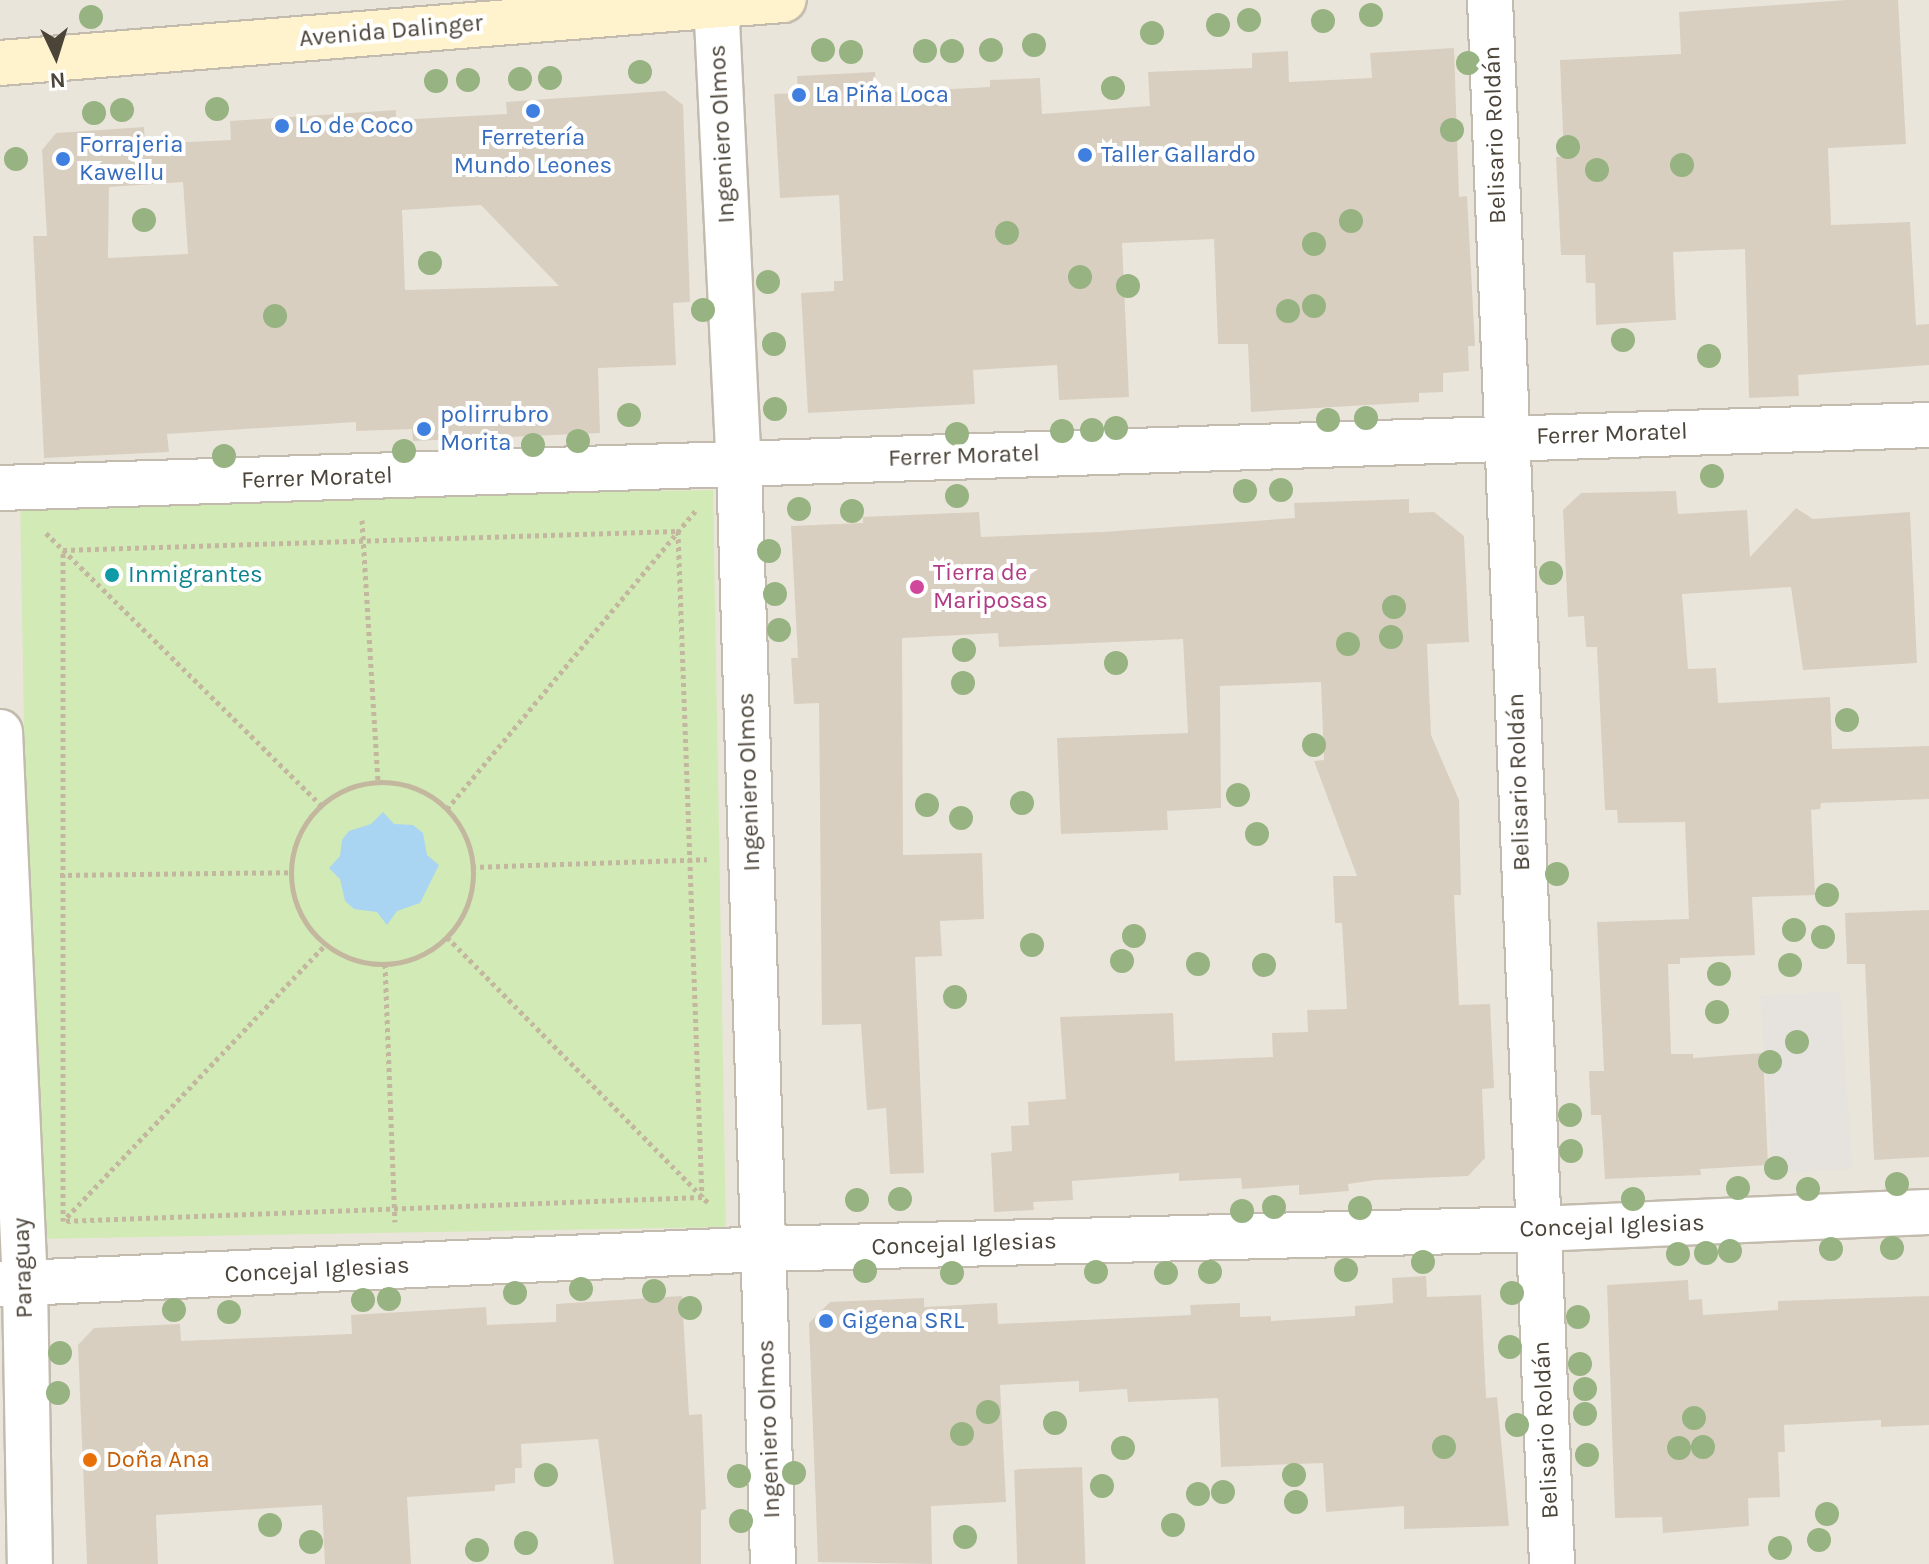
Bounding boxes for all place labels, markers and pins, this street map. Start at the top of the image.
place label: La Piña Loca [815,81,949,109]
marker: La Piña Loca [790,86,808,104]
marker: Ferretería Mundo Leones [524,102,542,120]
place label: Lo de Coco [298,112,414,140]
marker: Lo de Coco [273,117,291,135]
place label: Ferretería Mundo Leones [454,124,612,180]
place label: Forrajeria Kawellu [79,131,183,187]
place label: Taller Gallardo [1101,141,1256,169]
marker: Taller Gallardo [1076,146,1094,164]
marker: Forrajeria Kawellu [54,150,72,168]
place label: polirrubro Morita [440,401,549,457]
marker: polirrubro Morita [415,420,433,438]
place label: Tierra de Mariposas [933,559,1048,615]
place label: Inmigrantes [128,561,263,589]
marker: Inmigrantes [103,566,121,584]
marker: Tierra de Mariposas [908,578,926,596]
place label: Gigena SRL [842,1307,964,1335]
marker: Gigena SRL [817,1312,835,1330]
place label: Doña Ana [106,1446,210,1474]
marker: Doña Ana [81,1451,99,1469]

